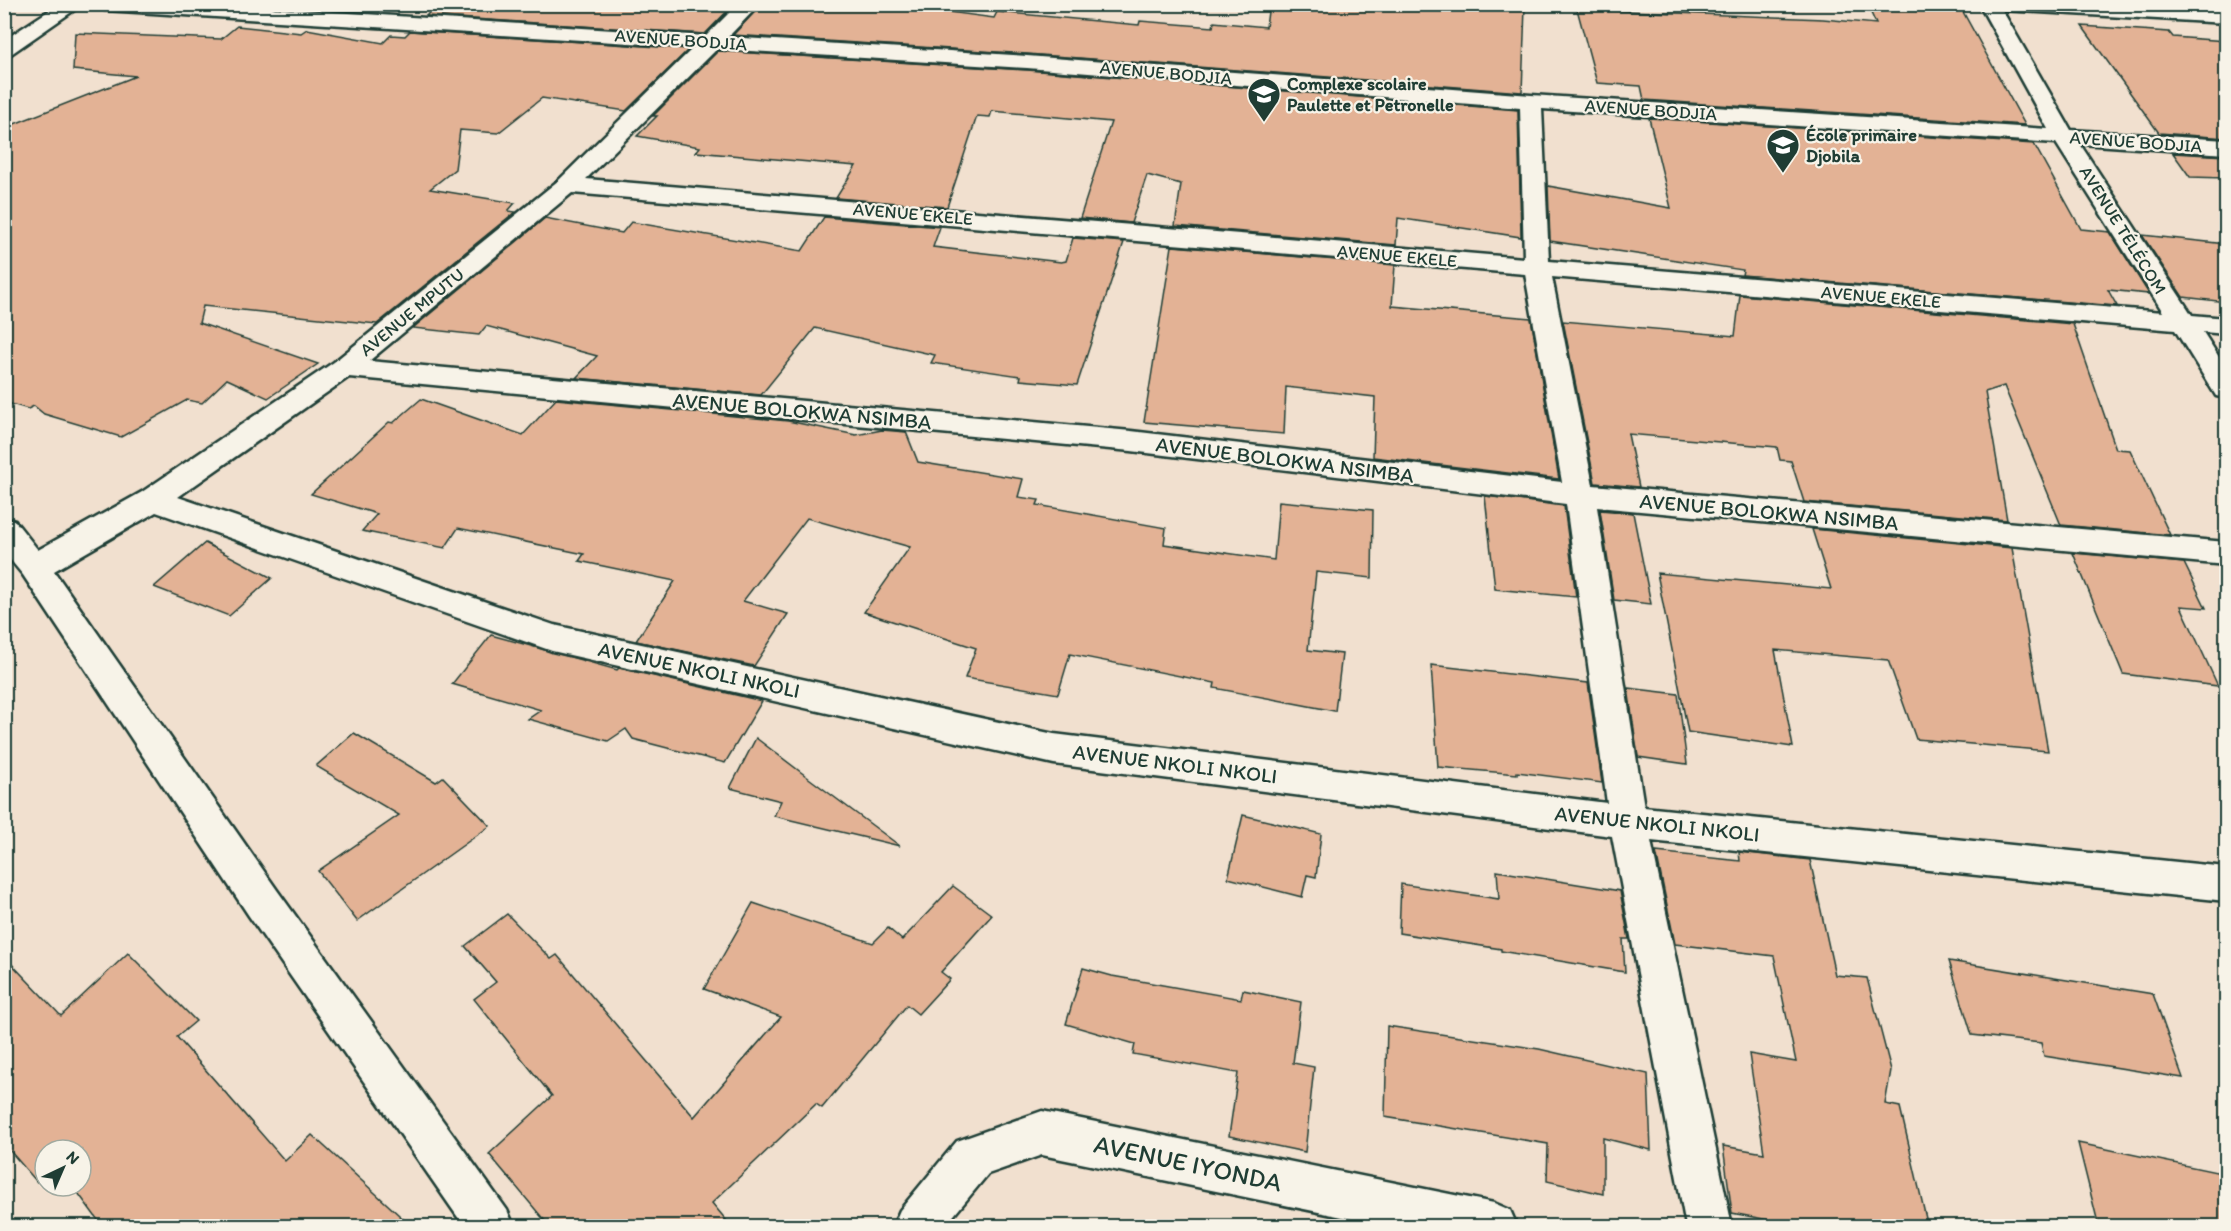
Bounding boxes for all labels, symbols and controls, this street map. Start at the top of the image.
street label: AVENUE BODJIA [614,24,749,56]
street label: AVENUE BODJIA [1099,56,1234,90]
place label: Complexe scolaire Paulette et Petronelle [1287,73,1454,116]
school or university icon: Complexe scolaire Paulette et Petronelle [1246,76,1282,123]
street label: AVENUE BODJIA [1584,94,1719,126]
place label: École primaire Djobila [1806,124,1917,167]
street label: AVENUE BODJIA [2069,126,2204,158]
school or university icon: École primaire Djobila [1765,127,1801,174]
street label: AVENUE TÉLÉCOM [2075,162,2171,298]
street label: AVENUE EKELE [852,198,974,230]
street label: AVENUE EKELE [1336,240,1458,272]
street label: AVENUE MPUTU [355,263,469,361]
street label: AVENUE EKELE [1820,281,1942,313]
street label: AVENUE BOLOKWA NSIMBA [671,387,933,434]
street label: AVENUE BOLOKWA NSIMBA [1155,431,1416,488]
street label: AVENUE BOLOKWA NSIMBA [1638,488,1900,535]
street label: AVENUE NKOLI NKOLI [596,636,802,703]
street label: AVENUE NKOLI NKOLI [1071,739,1279,788]
street label: AVENUE NKOLI NKOLI [1553,800,1761,847]
street label: AVENUE IYONDA [1091,1127,1285,1199]
north arrow [33,1138,93,1198]
text: N [63,1147,84,1168]

